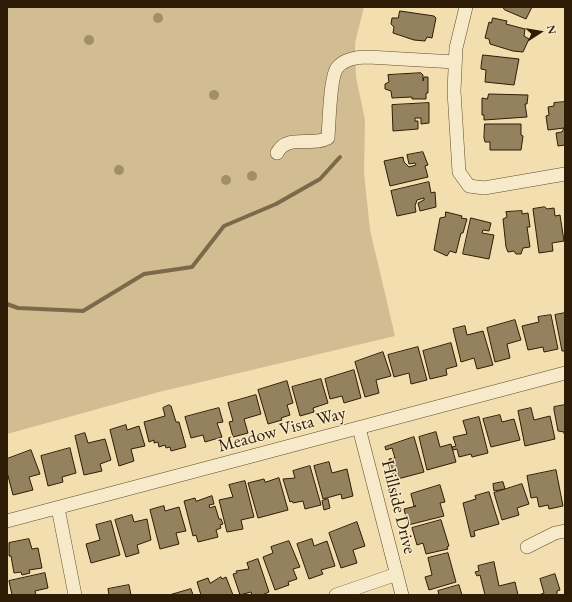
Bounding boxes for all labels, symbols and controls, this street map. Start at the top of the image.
north arrow [520,12,560,52]
text: N [544,24,560,35]
street label: Meadow Vista Way [216,403,348,457]
street label: Hillside Drive [376,458,420,556]

